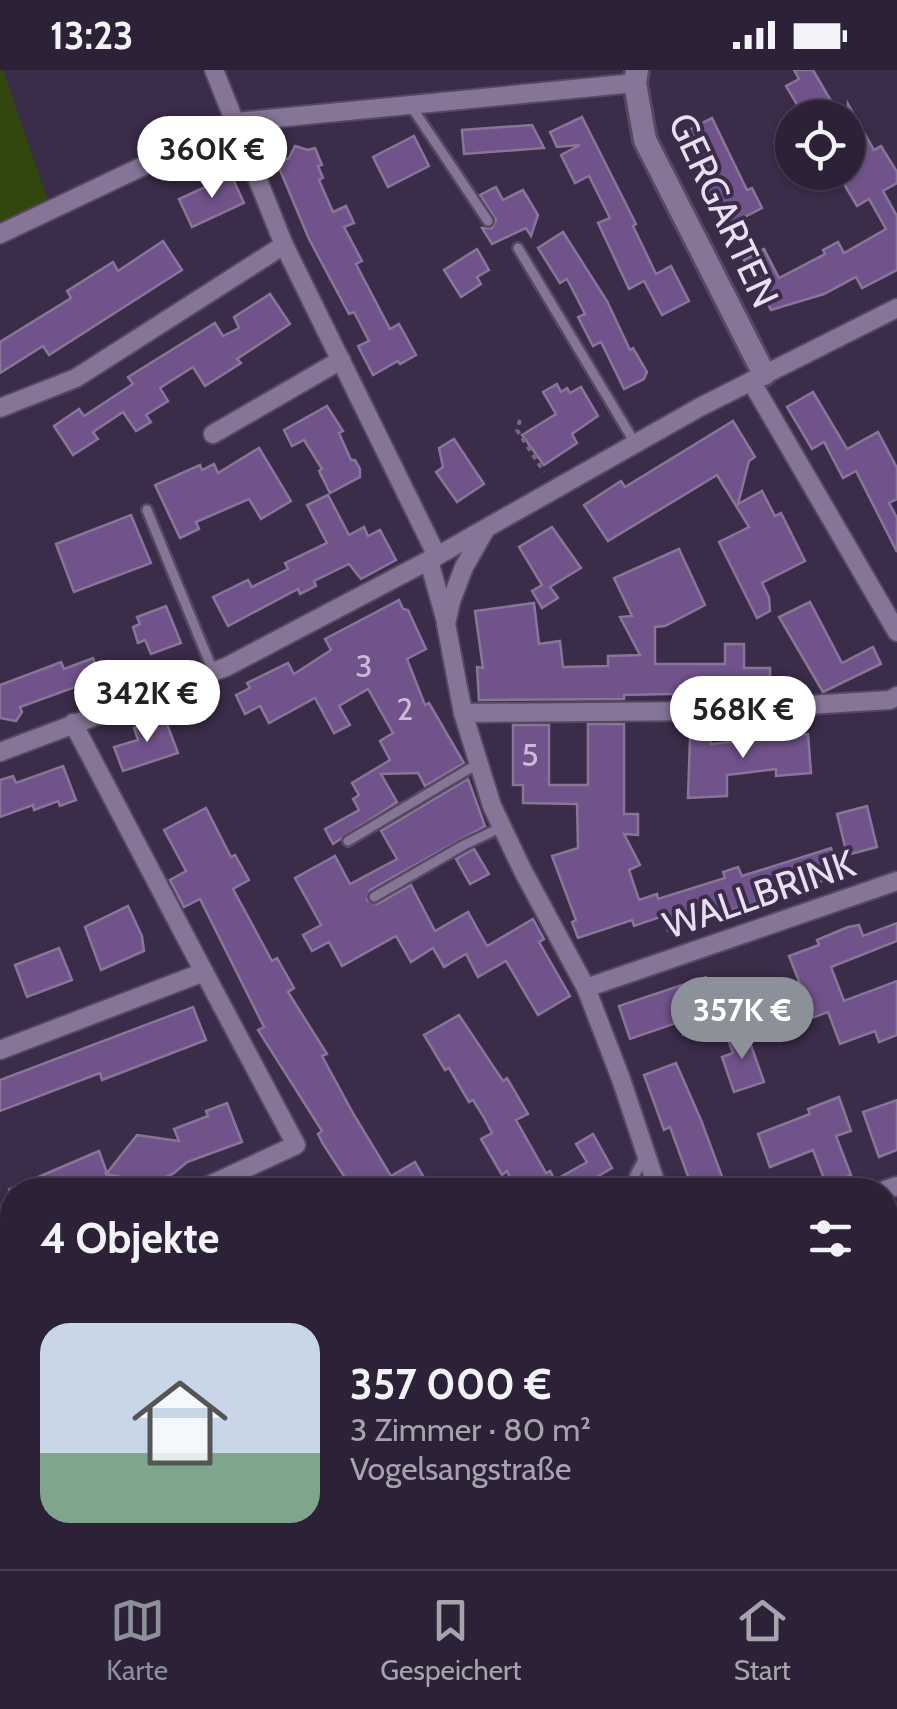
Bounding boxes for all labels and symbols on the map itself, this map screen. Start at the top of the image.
street label: GERGARTEN [659,105,789,315]
pin: 360K € [131,116,293,201]
house number: 3 [355,646,373,685]
pin: 342K € [66,660,228,745]
pin: 568K € [662,676,824,761]
house number: 2 [397,689,413,728]
house number: 5 [521,735,539,774]
street label: WALLBRINK [657,839,861,949]
pin: 357K € [661,977,823,1062]

